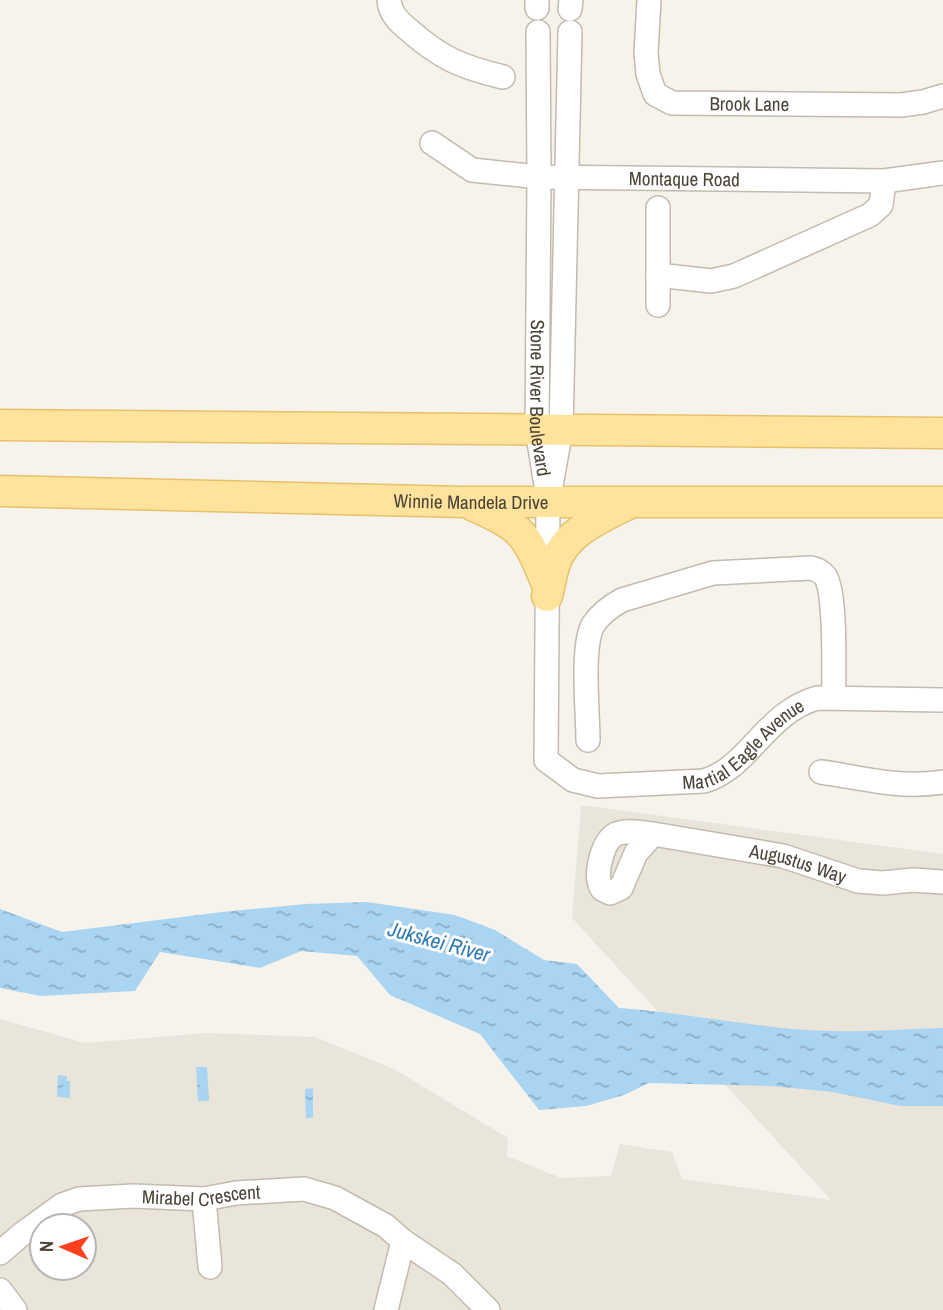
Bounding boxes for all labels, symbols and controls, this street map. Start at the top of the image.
street label: Brook Lane [709,90,789,117]
street label: Montaque Road [629,165,740,192]
street label: Stone River Boulevard [524,319,557,478]
street label: Winnie Mandela Drive [393,487,548,515]
street label: Martial Eagle Avenue [682,692,809,795]
street label: Augustus Way [747,837,850,889]
water label: Jukskei River [384,914,494,969]
street label: Mirabel Crescent [141,1179,262,1212]
north arrow [28,1212,98,1282]
text: N [33,1240,59,1252]

